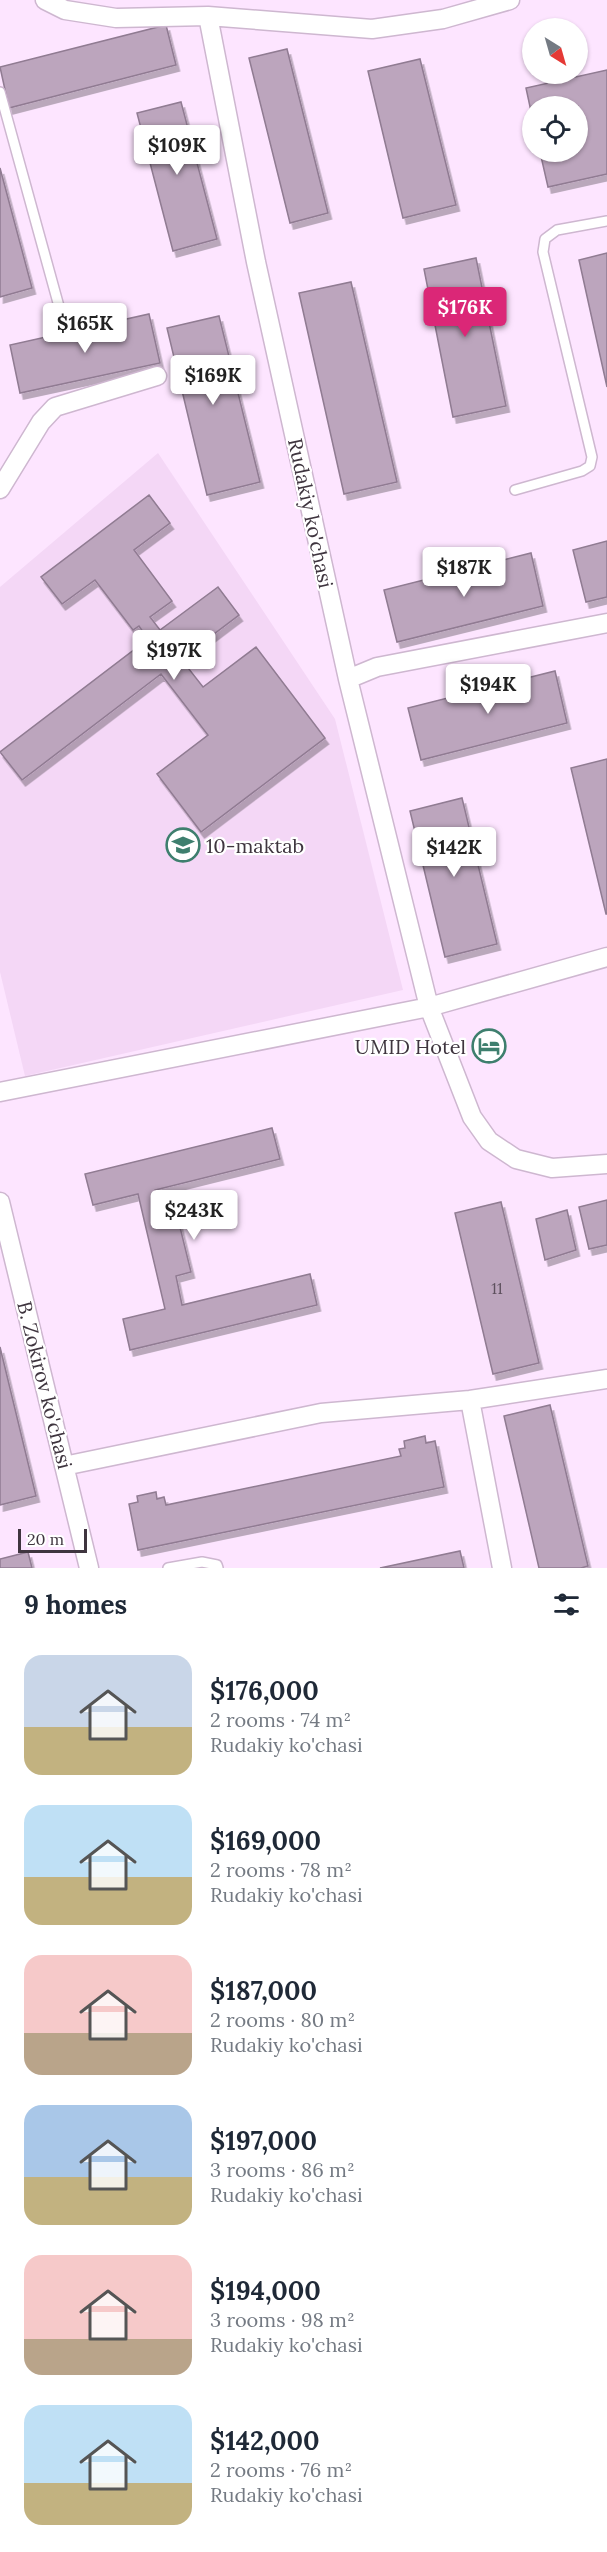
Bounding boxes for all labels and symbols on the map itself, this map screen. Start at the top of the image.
north arrow [522,18,588,84]
pin: $109K [135,125,219,176]
pin: $176K [423,287,507,338]
pin: $165K [43,303,127,354]
pin: $169K [171,355,255,406]
street label: Rudakiy ko'chasi [283,436,339,590]
pin: $187K [422,547,506,598]
pin: $197K [132,630,216,681]
pin: $194K [446,664,530,715]
school or university icon: 10-maktab [165,827,201,863]
pin: $142K [412,827,496,878]
place label: 10-maktab [206,833,304,858]
hotel icon: UMID Hotel [471,1028,507,1064]
place label: UMID Hotel [355,1034,466,1059]
pin: $243K [152,1190,236,1241]
house number: 11 [491,1278,503,1298]
street label: B. Zokirov ko'chasi [12,1299,78,1471]
scale bar [18,1526,87,1554]

